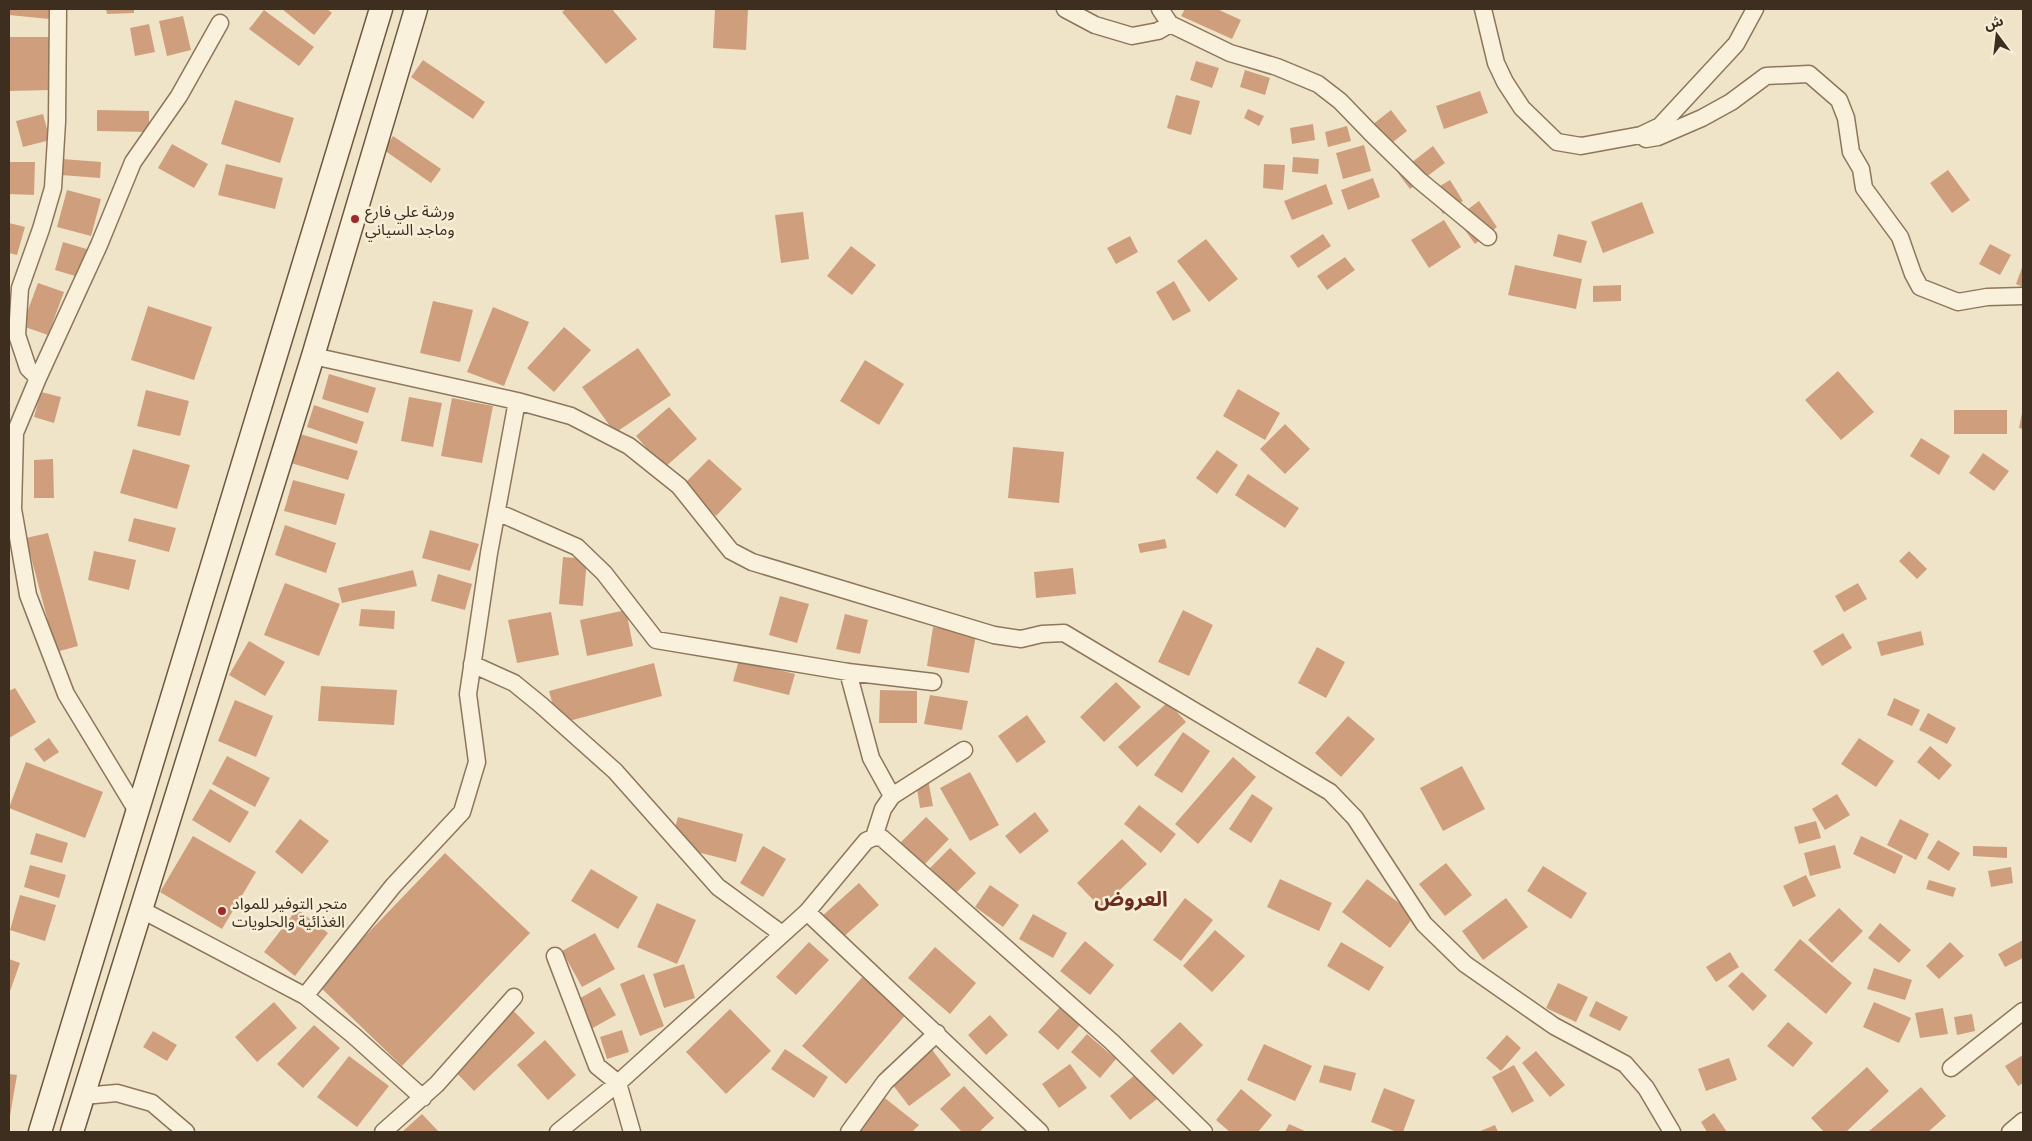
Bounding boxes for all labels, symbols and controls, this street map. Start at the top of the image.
text: ش [1982,9,2005,34]
north arrow [1972,10,2022,60]
place label: ورشة علي فارع وماجد السياني [365,198,455,242]
marker: ورشة علي فارع وماجد السياني [349,213,361,225]
district label: العروض [1094,881,1168,912]
place label: متجر التوفير للمواد الغذائية والحلويات [232,890,347,932]
marker: متجر التوفير للمواد الغذائية والحلويات [216,905,228,917]

